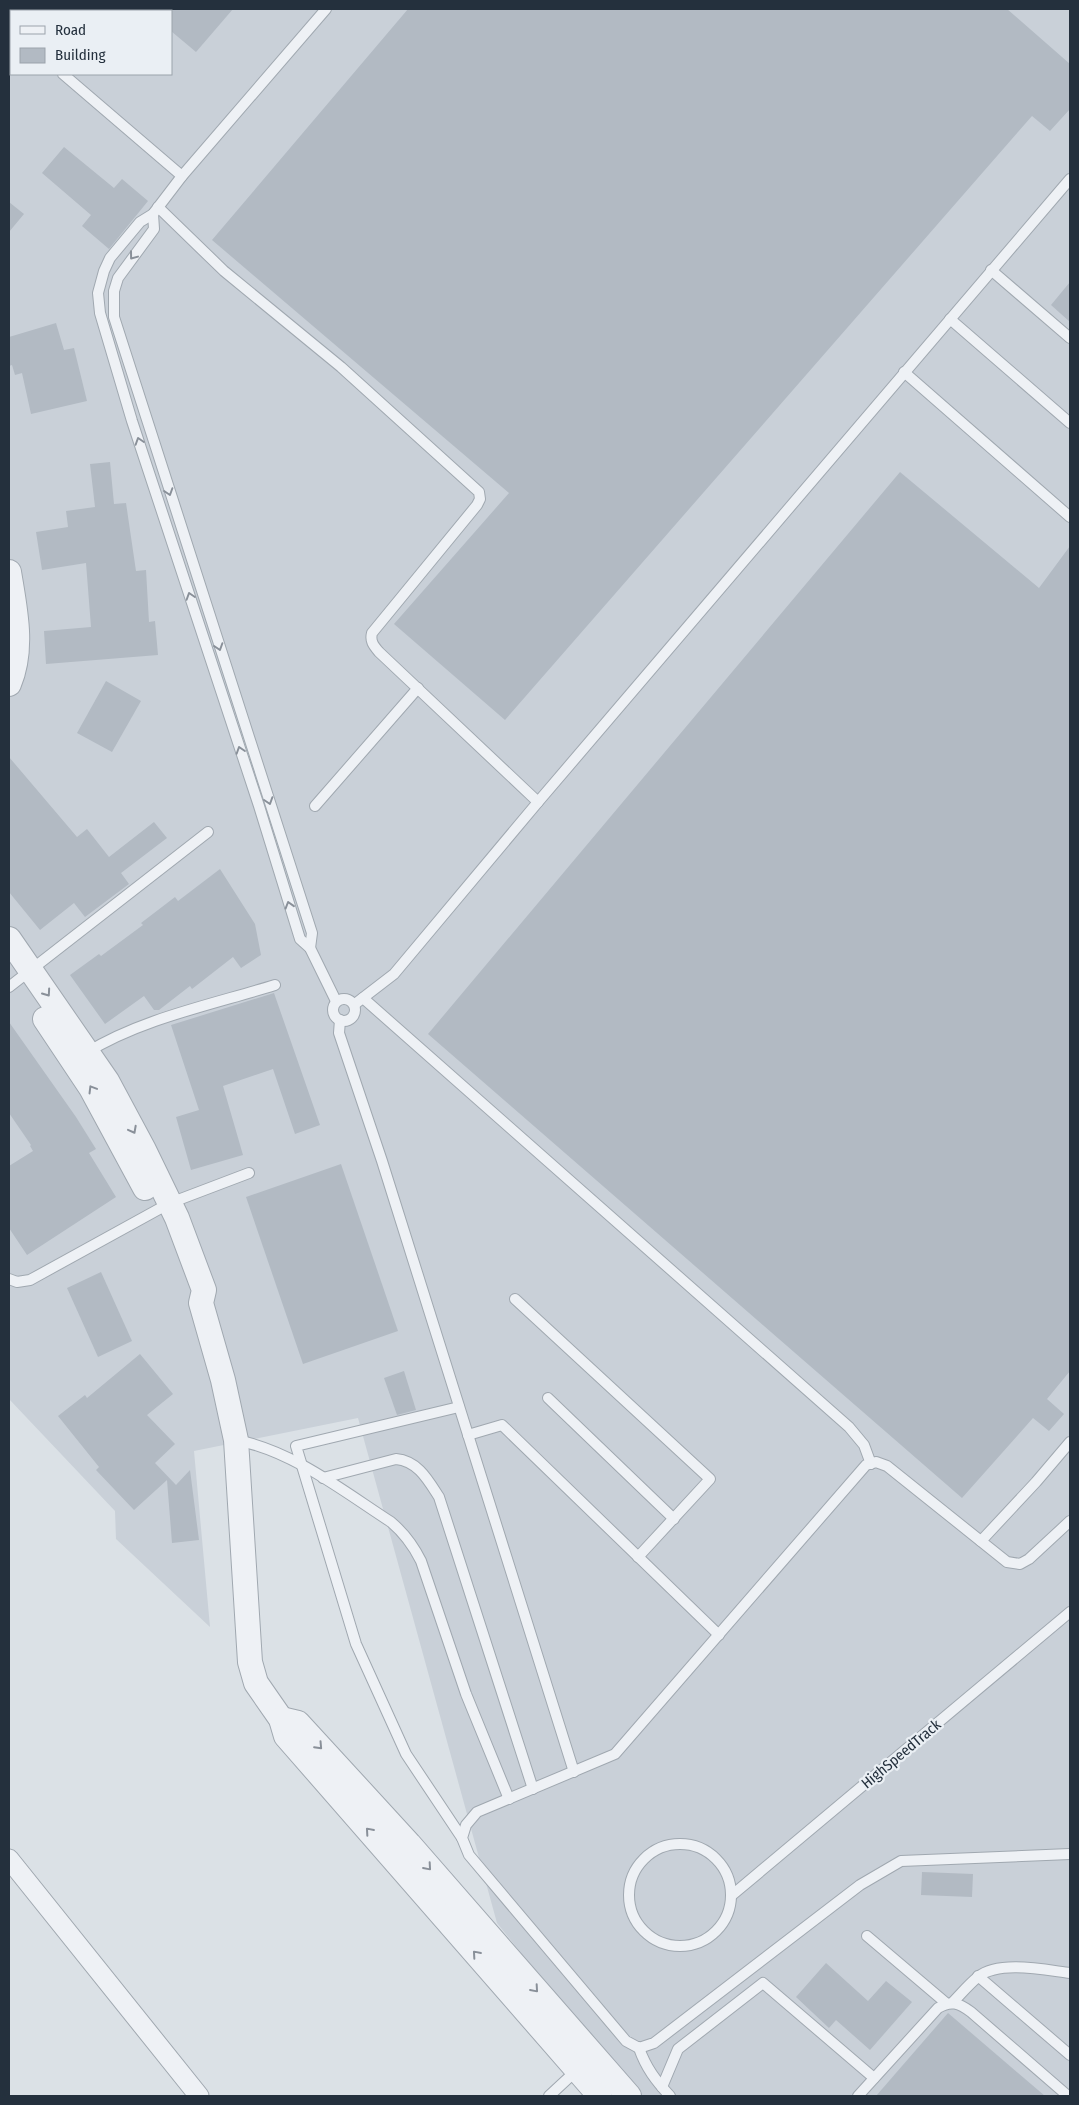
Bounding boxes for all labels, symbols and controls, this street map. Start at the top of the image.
legend [10,10,172,75]
text: Road [55,21,86,39]
text: Building [55,46,106,64]
one-way arrow [130,250,138,259]
one-way arrow [134,438,144,446]
one-way arrow [163,487,173,496]
one-way arrow [185,592,195,600]
one-way arrow [214,642,224,650]
one-way arrow [236,746,246,755]
one-way arrow [264,797,274,805]
one-way arrow [285,901,295,910]
one-way arrow [41,987,50,997]
one-way arrow [89,1086,99,1095]
one-way arrow [127,1125,137,1134]
street label: HighSpeedTrack [858,1716,944,1792]
one-way arrow [313,1741,322,1750]
one-way arrow [366,1828,375,1837]
one-way arrow [423,1861,432,1870]
one-way arrow [473,1950,482,1959]
one-way arrow [529,1983,538,1992]

